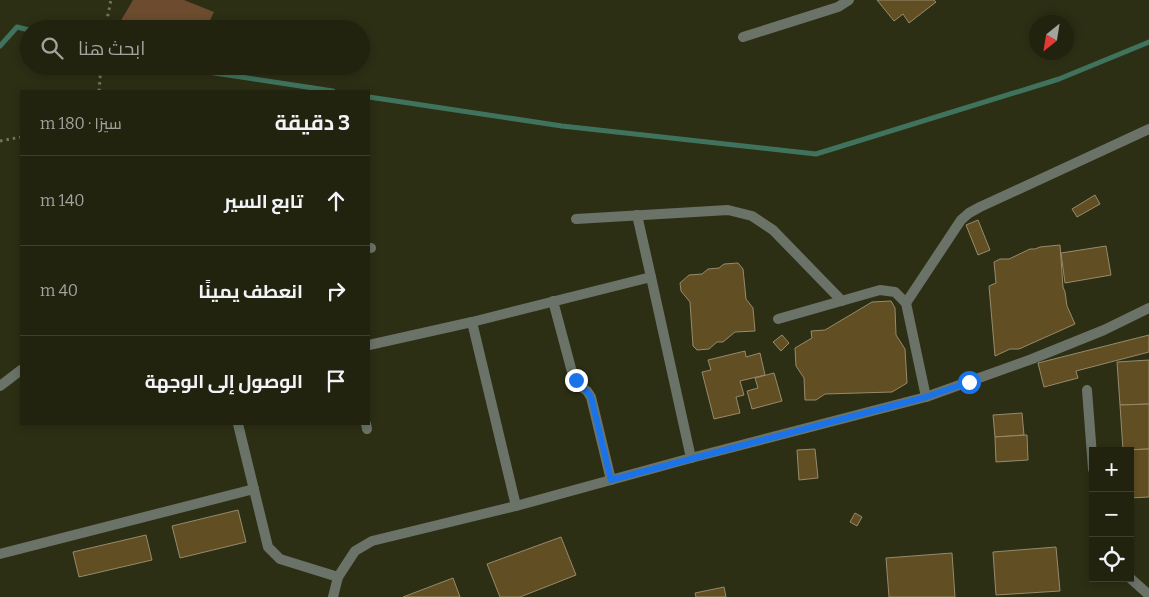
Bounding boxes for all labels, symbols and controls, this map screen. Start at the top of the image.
north arrow [1029,15,1074,60]
search box [20,20,370,75]
icon: search [38,34,66,62]
text: ابحث هنا [78,37,145,60]
text: 3 دقيقة [275,110,350,136]
text: سيرًا · 180 m [40,114,122,133]
icon: ahead [322,187,350,215]
text: تابع السير [224,190,303,213]
text: 140 m [40,191,85,210]
icon: right [322,277,350,305]
text: انعطف يمينًا [198,280,303,303]
text: 40 m [40,281,78,300]
icon: arrive [322,367,350,395]
route end [565,369,588,392]
text: الوصول إلى الوجهة [145,370,303,393]
route start [958,371,981,394]
map controls [1089,447,1134,582]
button: + [1089,447,1134,492]
button: − [1089,492,1134,537]
button: locate [1089,537,1134,582]

